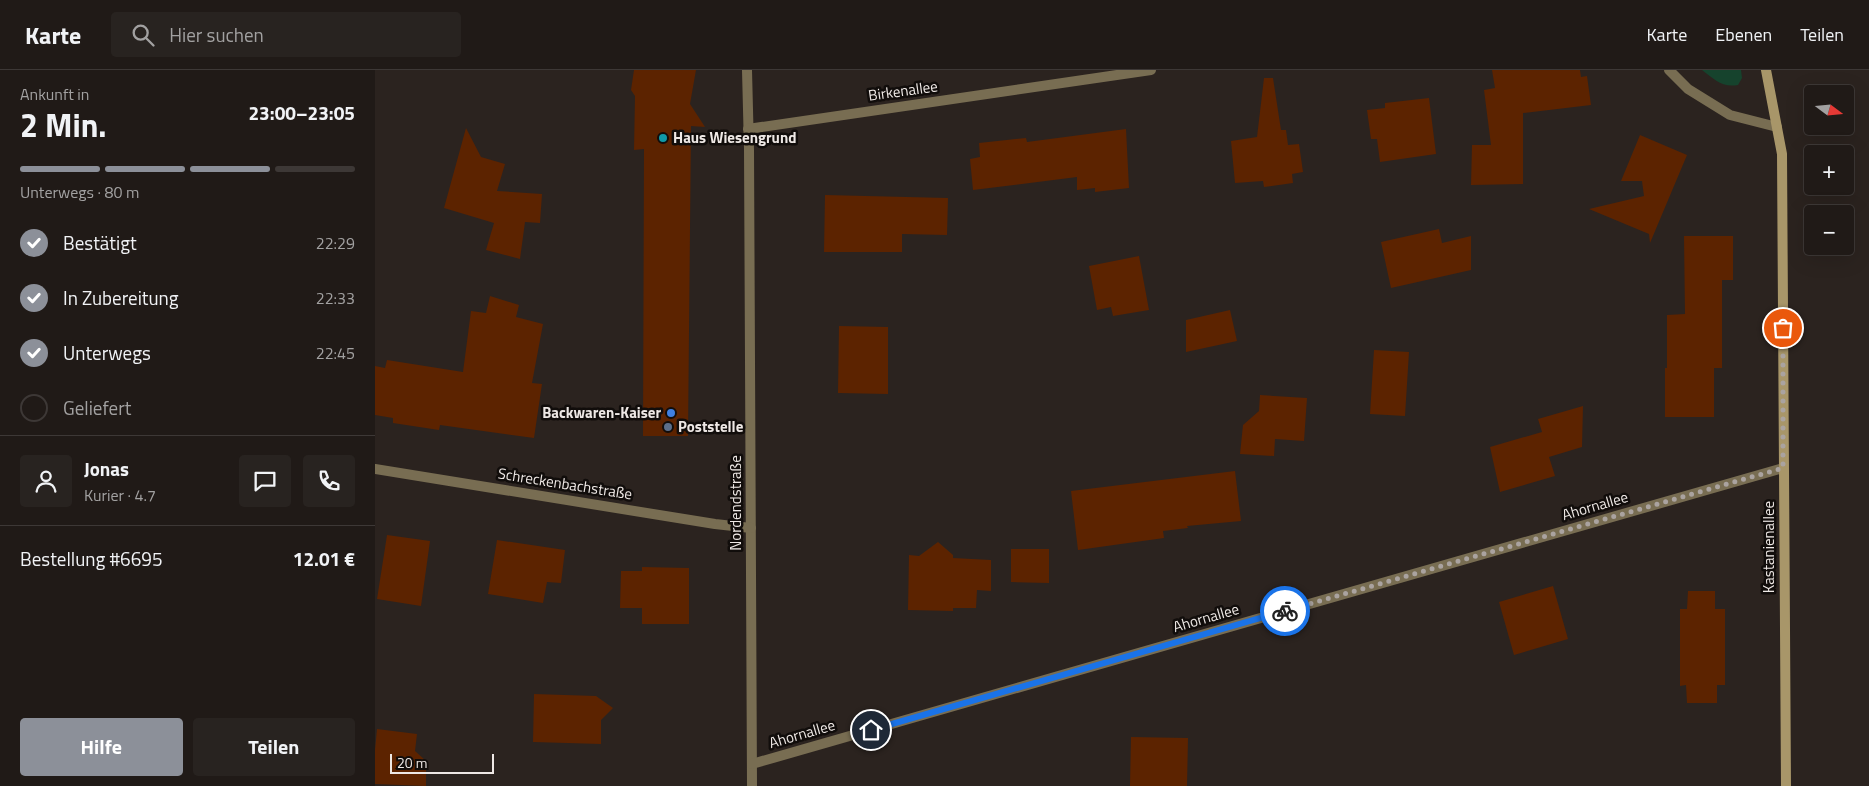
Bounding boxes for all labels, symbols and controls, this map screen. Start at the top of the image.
search box [111,12,461,57]
text: Karte [25,17,81,53]
text: Hier suchen [169,20,264,49]
icon: search [129,21,157,49]
text: Karte [1646,21,1687,48]
text: Ebenen [1715,21,1772,48]
text: Teilen [1800,21,1844,48]
street label: Birkenallee [867,74,939,107]
text: Ankunft in [20,82,89,106]
north arrow [1804,85,1854,135]
map controls [1804,85,1854,255]
text: 23:00–23:05 [248,98,355,127]
text: 2 Min. [20,101,107,149]
place label: Haus Wiesengrund [673,126,796,149]
marker: Haus Wiesengrund [657,132,669,144]
button: + [1804,145,1854,195]
text: Unterwegs · 80 m [20,180,139,204]
button: − [1804,205,1854,255]
text: Bestätigt [63,228,137,257]
icon: check [20,229,48,257]
text: 22:29 [316,231,355,255]
text: In Zubereitung [63,283,179,312]
icon: check [20,284,48,312]
text: 22:33 [316,286,355,310]
pin [1762,307,1804,349]
icon: bag [1769,314,1797,342]
text: Unterwegs [63,338,151,367]
icon: check [20,339,48,367]
text: 22:45 [316,341,355,365]
text: Geliefert [63,393,131,422]
place label: Backwaren-Kaiser [542,401,661,424]
marker: Backwaren-Kaiser [665,407,677,419]
place label: Poststelle [678,415,744,438]
marker: Poststelle [662,421,674,433]
text: Jonas [84,454,129,483]
button: person [20,455,72,507]
button: chat [239,455,291,507]
button: phone [303,455,355,507]
street label: Nordendstraße [724,455,747,551]
street label: Schreckenbachstraße [496,462,634,505]
text: Kurier · 4.7 [84,483,156,507]
street label: Ahornallee [1559,485,1631,526]
street label: Kastanienallee [1757,501,1780,593]
text: Bestellung #6695 [20,544,163,573]
text: 12.01 € [293,544,355,573]
courier [1260,586,1310,636]
street label: Ahornallee [1170,597,1242,638]
icon: bike [1271,597,1299,625]
pin [850,709,892,751]
street label: Ahornallee [766,713,838,754]
icon: home [857,716,885,744]
button: Hilfe [20,718,183,776]
button: Teilen [193,718,355,776]
scale bar [390,751,494,774]
text: 20 m [397,752,427,773]

